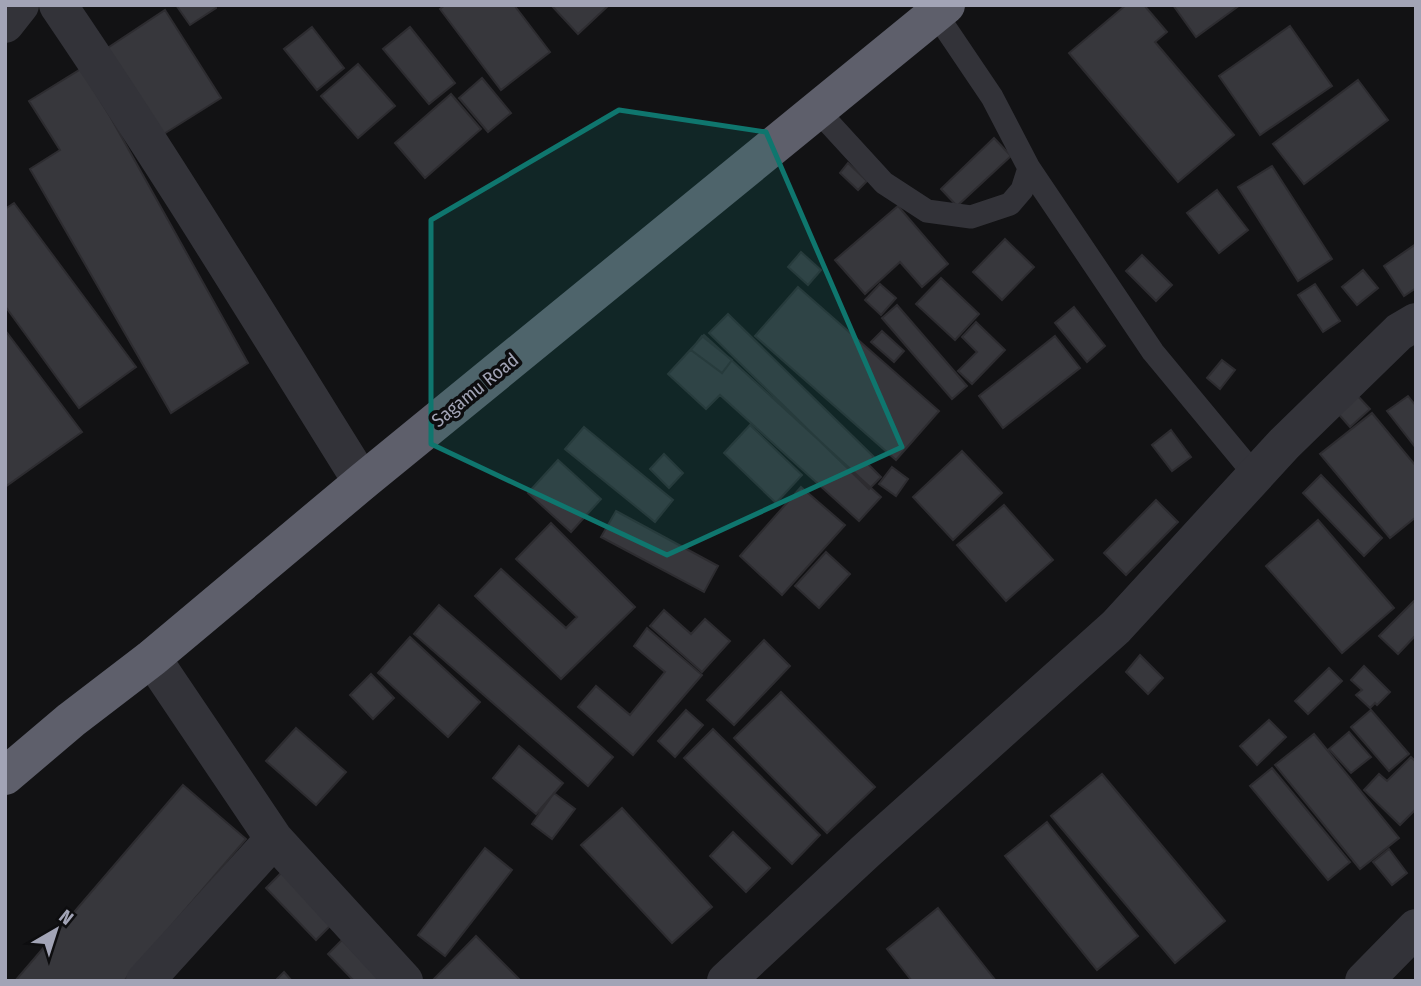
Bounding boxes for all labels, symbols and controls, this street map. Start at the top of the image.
street label: Sagamu Road [427,348,523,432]
north arrow [21,895,91,965]
text: N [55,905,78,930]

